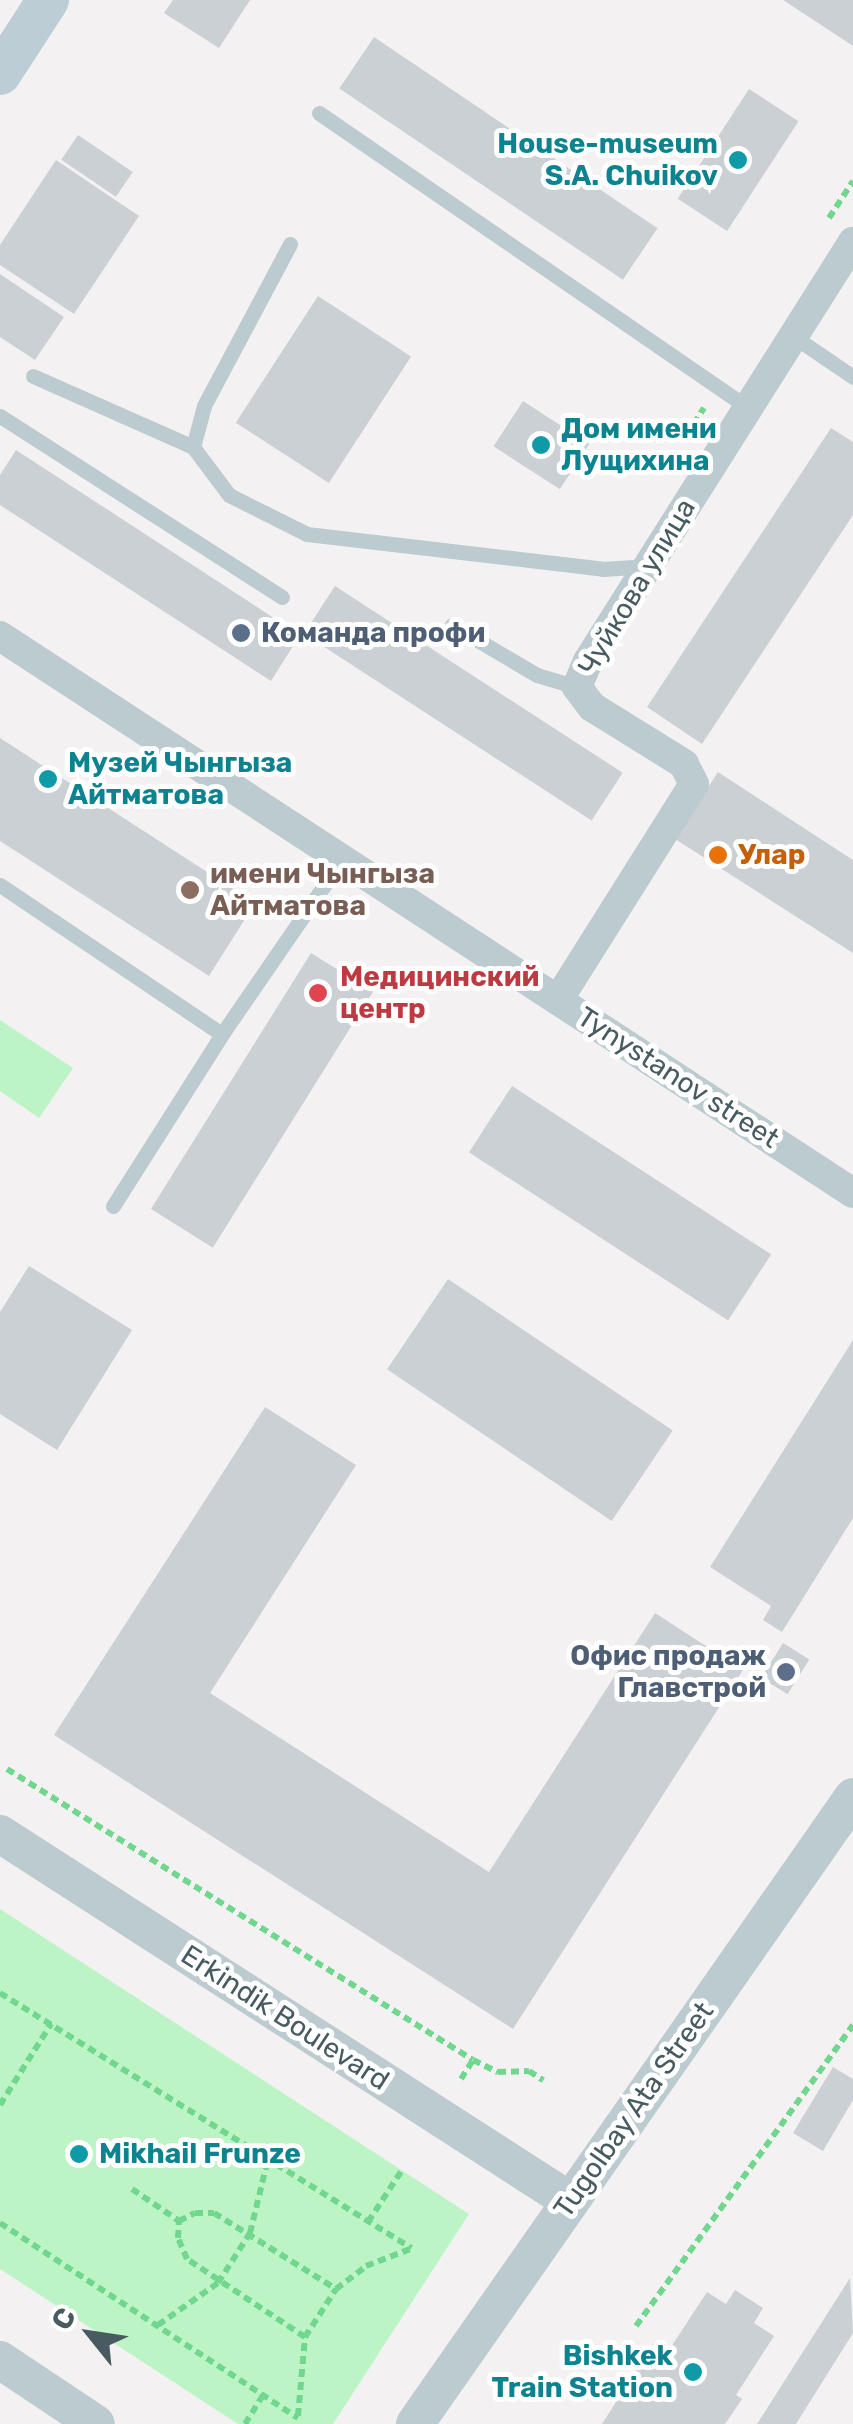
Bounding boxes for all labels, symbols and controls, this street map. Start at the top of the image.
place label: House-museum S.A. Chuikov [497,127,718,193]
marker: House-museum S.A. Chuikov [727,149,749,171]
place label: Дом имени Лущихина [561,412,717,478]
marker: Дом имени Лущихина [530,434,552,456]
street label: Чуйкова улица [571,493,703,681]
place label: Команда профи [261,616,485,650]
marker: Команда профи [230,622,252,644]
place label: Музей Чынгыза Айтматова [68,746,292,812]
marker: Музей Чынгыза Айтматова [37,768,59,790]
place label: Улар [738,838,805,872]
marker: Улар [707,844,729,866]
place label: имени Чынгыза Айтматова [210,857,435,923]
marker: имени Чынгыза Айтматова [179,879,201,901]
place label: Медицинский центр [340,960,539,1026]
marker: Медицинский центр [305,980,331,1006]
street label: Tynystanov street [571,1000,785,1156]
place label: Офис продаж Главстрой [570,1639,766,1705]
marker: Офис продаж Главстрой [775,1661,797,1683]
street label: Erkindik Boulevard [175,1938,395,2098]
street label: Tugolbay Ata Street [547,1995,721,2225]
place label: Mikhail Frunze [99,2137,301,2171]
marker: Mikhail Frunze [68,2143,90,2165]
north arrow [40,2284,140,2384]
text: С [44,2302,83,2336]
place label: Bishkek Train Station [492,2339,673,2405]
marker: Bishkek Train Station [682,2361,704,2383]

